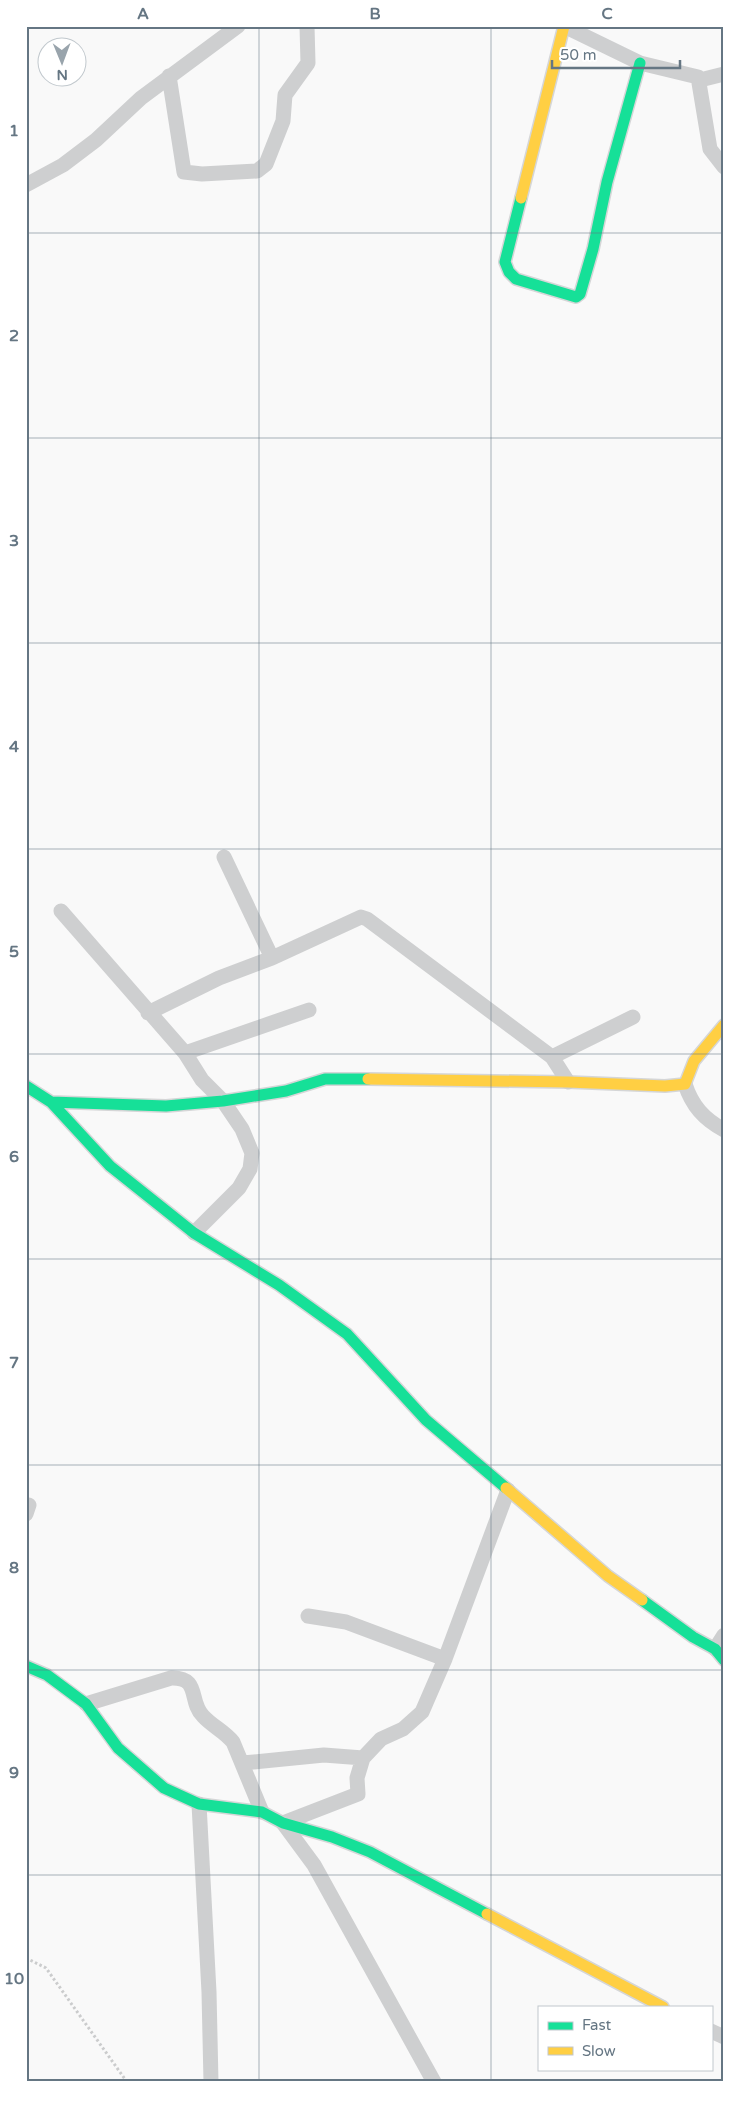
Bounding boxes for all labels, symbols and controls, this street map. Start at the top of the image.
text: A [137,4,149,24]
text: B [369,4,381,24]
text: C [601,4,613,24]
north arrow [38,38,88,88]
scale bar [552,38,680,70]
text: 50 m [560,46,597,64]
text: N [56,66,68,83]
text: 1 [9,121,19,141]
text: 2 [9,326,19,346]
text: 3 [9,531,19,551]
text: 4 [9,737,19,757]
text: 5 [9,942,19,962]
text: 6 [9,1147,19,1167]
text: 7 [9,1353,19,1373]
text: 8 [9,1558,19,1578]
text: 9 [9,1763,19,1783]
text: 10 [4,1969,24,1989]
legend [538,2006,712,2070]
text: Fast [582,2016,612,2034]
text: Slow [582,2042,616,2060]

